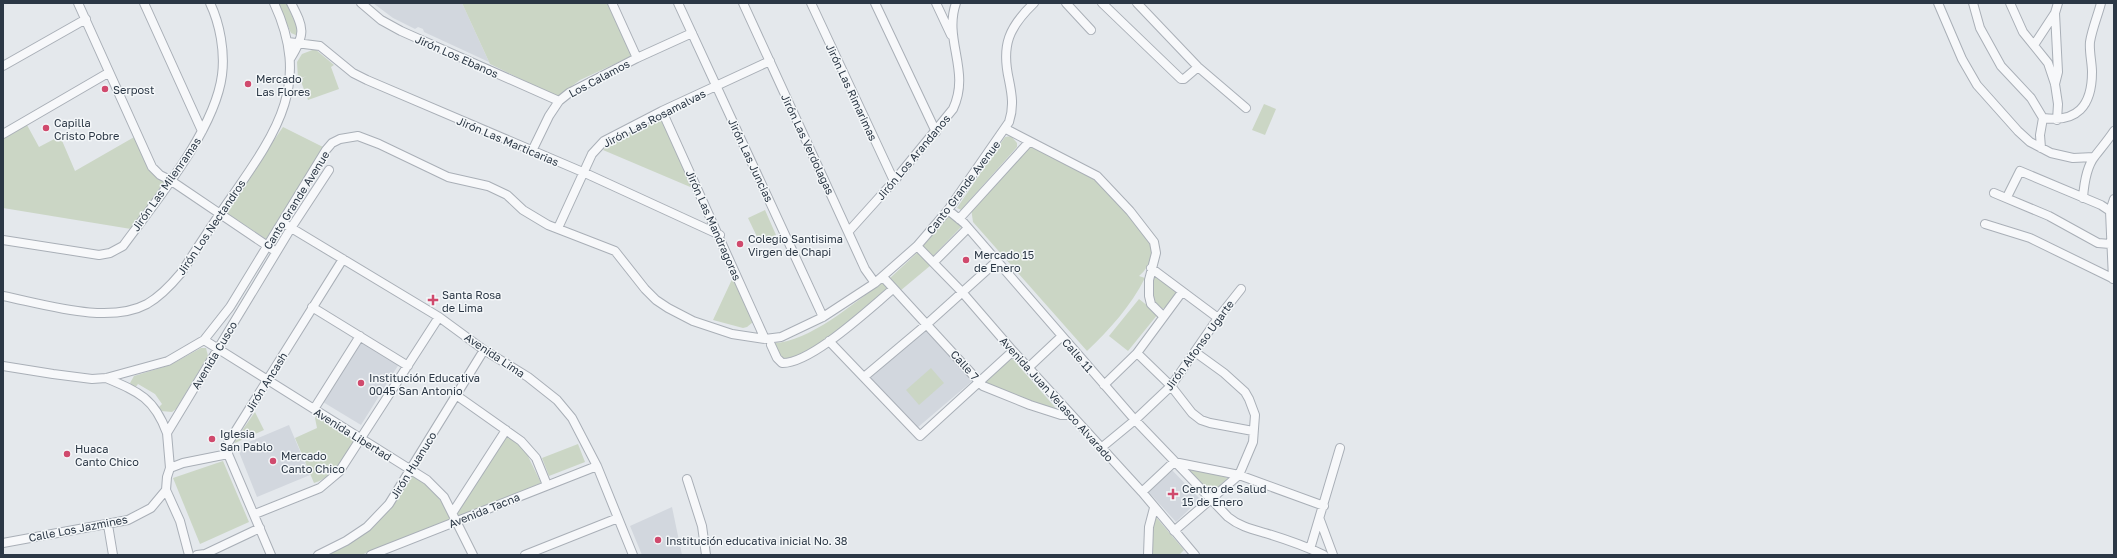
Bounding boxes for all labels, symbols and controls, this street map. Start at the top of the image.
street label: Jirón Los Ebanos [413,32,501,80]
street label: Jirón Las Rimarimas [824,41,880,143]
street label: Los Calamos [566,56,632,99]
place label: Mercado Las Flores [256,72,310,98]
marker: Mercado Las Flores [243,79,253,89]
place label: Serpost [113,83,154,96]
marker: Serpost [100,84,110,94]
street label: Jirón Las Rosamalvas [600,86,708,150]
street label: Jirón Las Verdolagas [779,92,837,197]
street label: Jirón Los Arandanos [874,112,953,202]
street label: Jirón Las Marticarias [455,114,561,168]
place label: Capilla Cristo Pobre [54,116,119,142]
street label: Jirón Las Juncias [726,116,776,204]
marker: Capilla Cristo Pobre [41,123,51,133]
street label: Jirón Las Milenramas [129,134,203,233]
street label: Canto Grande Avenue [924,138,1002,236]
street label: Canto Grande Avenue [260,148,332,252]
street label: Jirón Las Mandragoras [684,168,744,282]
street label: Jirón Los Nectandros [174,177,248,277]
place label: Colegio Santisima Virgen de Chapi [748,232,843,258]
marker: Colegio Santisima Virgen de Chapi [735,239,745,249]
place label: Mercado 15 de Enero [974,248,1034,274]
marker: Mercado 15 de Enero [961,255,971,265]
place label: Santa Rosa de Lima [442,288,501,314]
marker: Santa Rosa de Lima [427,294,439,306]
street label: Jirón Alfonso Ugarte [1162,297,1236,393]
street label: Avenida Cusco [189,318,240,391]
street label: Avenida Lima [462,330,528,380]
street label: Avenida Juan Velasco Alvarado [998,334,1117,464]
street label: Calle 11 [1060,335,1096,375]
street label: Calle 7 [948,347,982,383]
street label: Jirón Ancash [242,350,290,414]
place label: Institución Educativa 0045 San Antonio [369,371,480,397]
marker: Institución Educativa 0045 San Antonio [356,378,366,388]
street label: Avenida Libertad [312,405,394,463]
place label: Iglesia San Pablo [220,427,273,453]
street label: Jirón Huanuco [387,429,439,501]
marker: Iglesia San Pablo [207,434,217,444]
place label: Huaca Canto Chico [75,442,139,468]
marker: Huaca Canto Chico [62,449,72,459]
place label: Mercado Canto Chico [281,449,345,475]
marker: Mercado Canto Chico [268,456,278,466]
place label: Centro de Salud 15 de Enero [1182,482,1267,508]
marker: Centro de Salud 15 de Enero [1167,488,1179,500]
street label: Avenida Tacna [447,490,521,530]
street label: Calle Los Jazmines [27,512,129,544]
place label: Institución educativa inicial No. 38 [666,534,848,547]
marker: Institución educativa inicial No. 38 [653,535,663,545]

